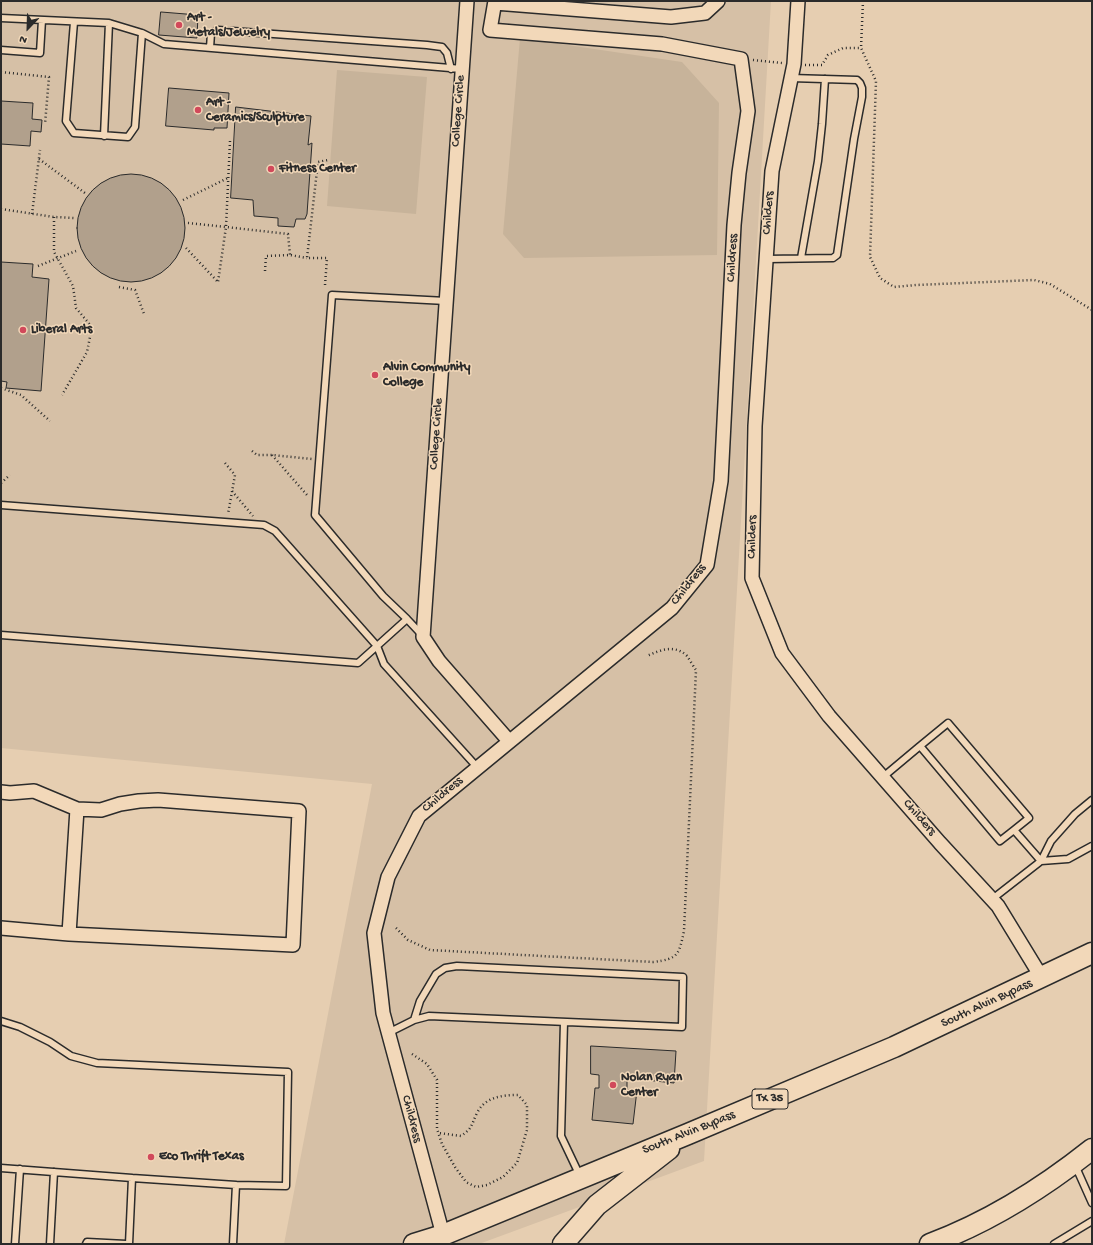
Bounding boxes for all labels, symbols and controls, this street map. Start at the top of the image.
north arrow [8,8,48,48]
place label: Art - Metals/Jewelry [187,10,270,41]
marker: Art - Metals/Jewelry [174,20,184,30]
text: N [18,32,29,46]
street label: College Circle [449,75,469,147]
place label: Art - Ceramics/Sculpture [206,95,304,126]
marker: Art - Ceramics/Sculpture [193,105,203,115]
place label: Fitness Center [279,161,356,177]
marker: Fitness Center [266,164,276,174]
street label: Childers [760,191,778,235]
street label: Childress [724,234,742,282]
place label: Liberal Arts [31,322,92,338]
marker: Liberal Arts [18,325,28,335]
place label: Alvin Community College [383,360,470,391]
marker: Alvin Community College [370,370,380,380]
street label: College Circle [427,398,447,470]
street label: Childers [745,515,761,559]
street label: Childress [668,561,710,609]
street label: Childress [420,774,466,816]
street label: Childers [899,796,939,840]
street label: South Alvin Bypass [939,976,1035,1032]
place label: Nolan Ryan Center [621,1070,682,1101]
marker: Nolan Ryan Center [608,1080,618,1090]
road number: TX 35 [752,1089,788,1109]
street label: Childress [397,1094,425,1144]
street label: South Alvin Bypass [640,1107,738,1159]
place label: Eco Thrift Texas [159,1149,244,1165]
marker: Eco Thrift Texas [146,1152,156,1162]

